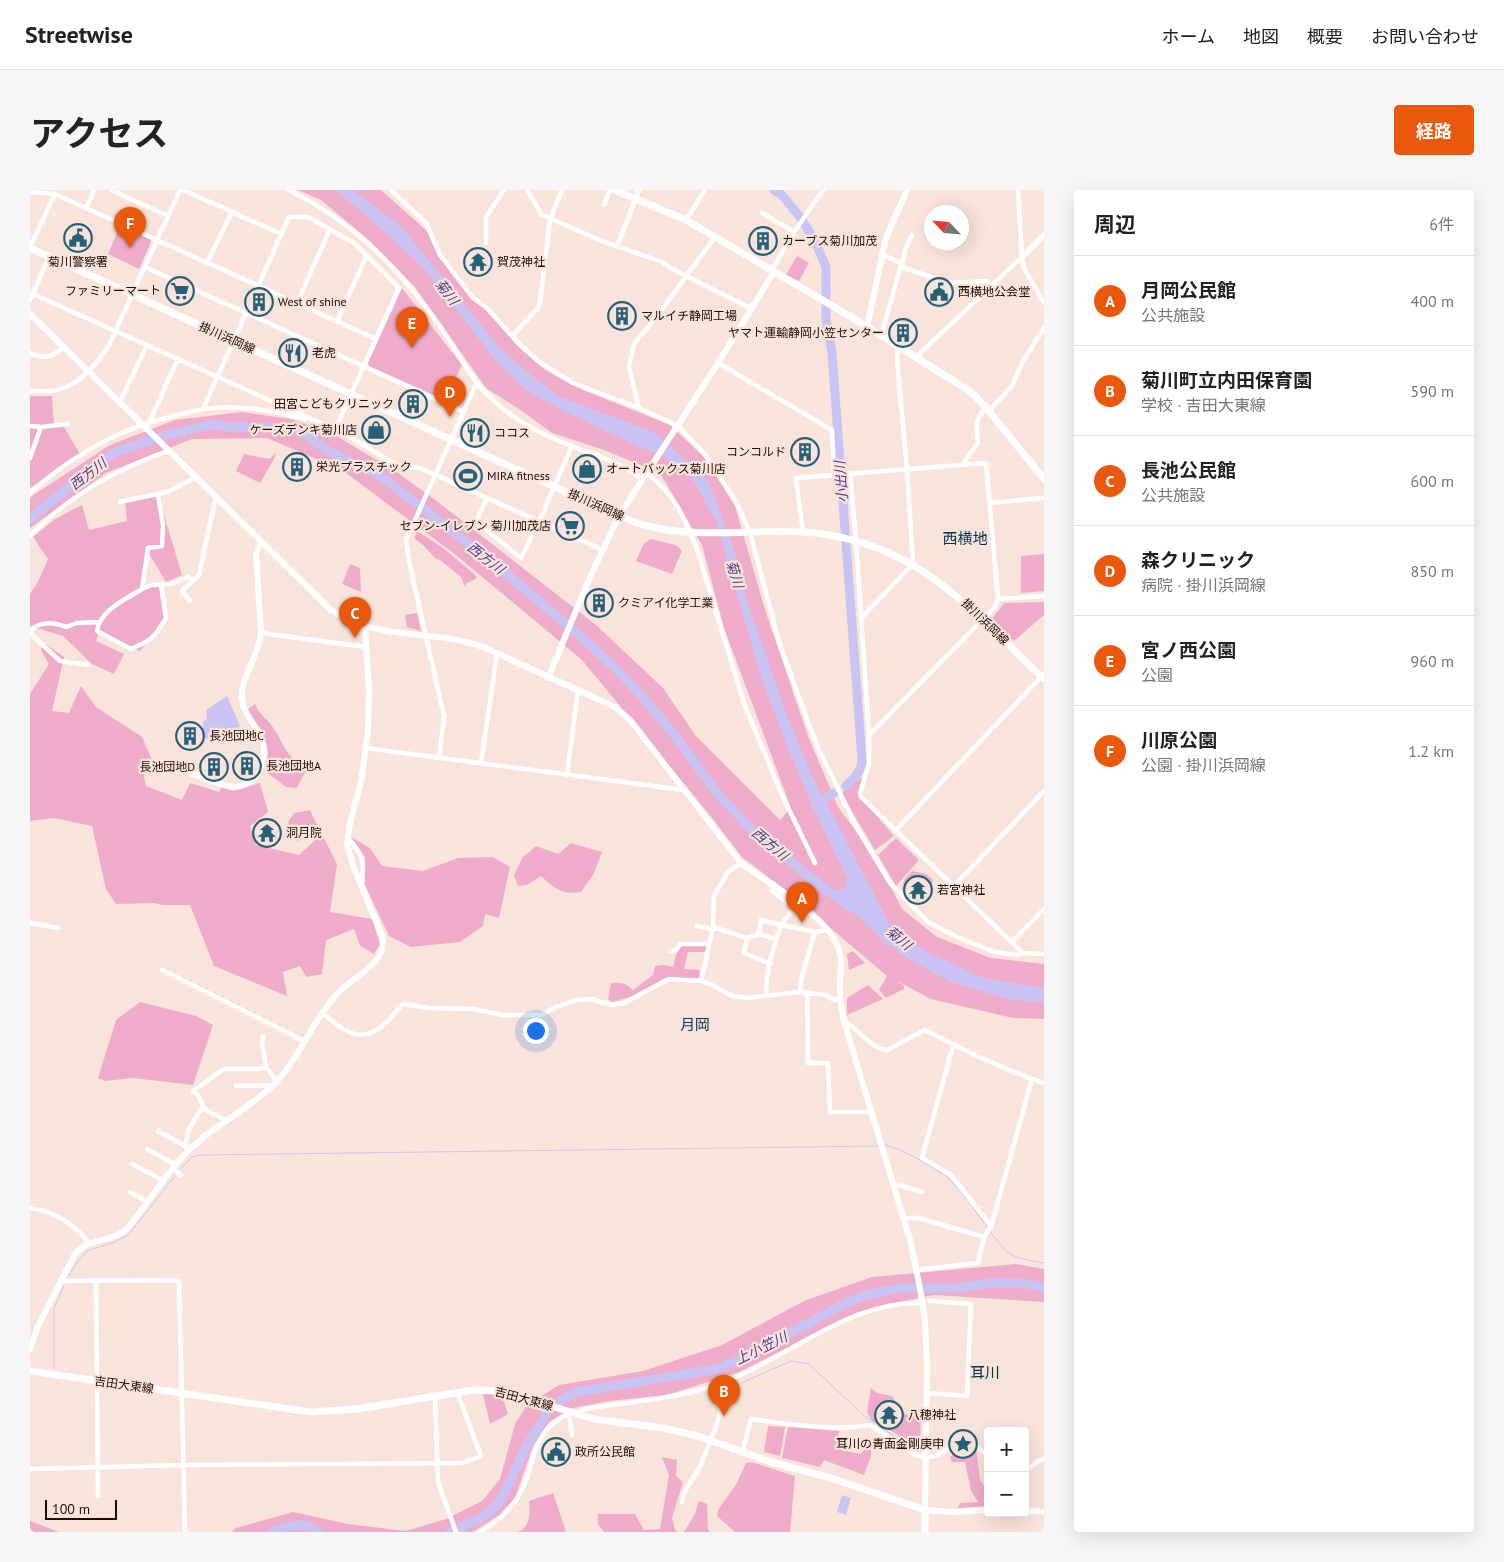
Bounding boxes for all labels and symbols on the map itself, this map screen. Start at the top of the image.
north arrow [924,205,969,250]
pin: F [114,207,146,248]
public building icon: 菊川警察署 [63,223,93,253]
building icon: カーブス菊川加茂 [748,226,778,256]
place label: カーブス菊川加茂 [782,233,877,248]
temple icon: 賀茂神社 [463,247,493,277]
place label: 菊川警察署 [48,254,108,269]
place label: 賀茂神社 [497,254,545,269]
water label: 菊川 [431,275,464,310]
supermarket icon: ファミリーマート [165,276,195,306]
public building icon: 西横地公会堂 [924,277,954,307]
place label: ファミリーマート [65,283,161,298]
place label: 西横地公会堂 [958,284,1030,299]
building icon: West of shine [244,287,274,317]
place label: West of shine [278,294,347,309]
building icon: マルイチ静岡工場 [607,301,637,331]
pin: E [396,307,428,348]
place label: マルイチ静岡工場 [641,308,737,323]
street label: 掛川浜岡線 [197,318,258,357]
building icon: ヤマト運輸静岡小笠センター [888,318,918,348]
place label: ヤマト運輸静岡小笠センター [728,325,884,340]
restaurant icon: 老虎 [278,338,308,368]
place label: 老虎 [312,345,336,360]
pin: D [434,376,466,417]
building icon: 田宮こどもクリニック [398,389,428,419]
place label: 田宮こどもクリニック [274,396,394,411]
shop icon: ケーズデンキ菊川店 [361,415,391,445]
restaurant icon: ココス [460,418,490,448]
place label: ケーズデンキ菊川店 [250,422,357,437]
place label: ココス [494,425,530,440]
building icon: コンコルド [790,437,820,467]
place label: コンコルド [726,444,786,459]
building icon: 栄光プラスチック [282,452,312,482]
water label: 西方川 [66,453,112,494]
shop icon: オートバックス菊川店 [572,454,602,484]
water label: 小出川 [830,458,851,504]
place label: 栄光プラスチック [316,459,412,474]
sports icon: MIRA fitness [453,461,483,491]
place label: オートバックス菊川店 [606,461,726,476]
place label: MIRA fitness [487,468,550,483]
street label: 掛川浜岡線 [566,485,627,524]
supermarket icon: セブン-イレブン 菊川加茂店 [555,511,585,541]
place label: セブン-イレブン 菊川加茂店 [399,518,551,533]
district label: 西横地 [942,529,988,548]
water label: 西方川 [464,538,510,579]
water label: 菊川 [722,558,748,592]
building icon: クミアイ化学工業 [584,588,614,618]
place label: クミアイ化学工業 [618,595,713,610]
street label: 掛川浜岡線 [959,595,1012,648]
pin: C [339,597,371,638]
building icon: 長池団地C [175,721,205,751]
place label: 長池団地C [209,728,264,743]
building icon: 長池団地A [232,751,262,781]
building icon: 長池団地D [199,752,229,782]
place label: 長池団地A [266,758,321,773]
place label: 長池団地D [139,759,195,774]
temple icon: 洞月院 [252,818,282,848]
water label: 西方川 [748,824,793,866]
place label: 洞月院 [286,825,322,840]
temple icon: 若宮神社 [903,875,933,905]
pin: A [786,882,818,923]
place label: 若宮神社 [937,882,985,897]
water label: 菊川 [882,922,917,955]
district label: 月岡 [680,1015,710,1034]
your location [523,1018,549,1044]
water label: 上小笠川 [732,1327,792,1368]
district label: 耳川 [970,1363,1000,1382]
street label: 吉田大東線 [93,1373,155,1396]
pin: B [708,1375,740,1416]
street label: 吉田大東線 [493,1384,555,1414]
temple icon: 八穂神社 [874,1400,904,1430]
place label: 八穂神社 [908,1407,956,1422]
place icon: 耳川の青面金剛庚申 [948,1429,978,1459]
place label: 耳川の青面金剛庚申 [836,1436,944,1451]
public building icon: 政所公民館 [541,1437,571,1467]
place label: 政所公民館 [575,1444,635,1459]
scale bar [45,1497,118,1520]

